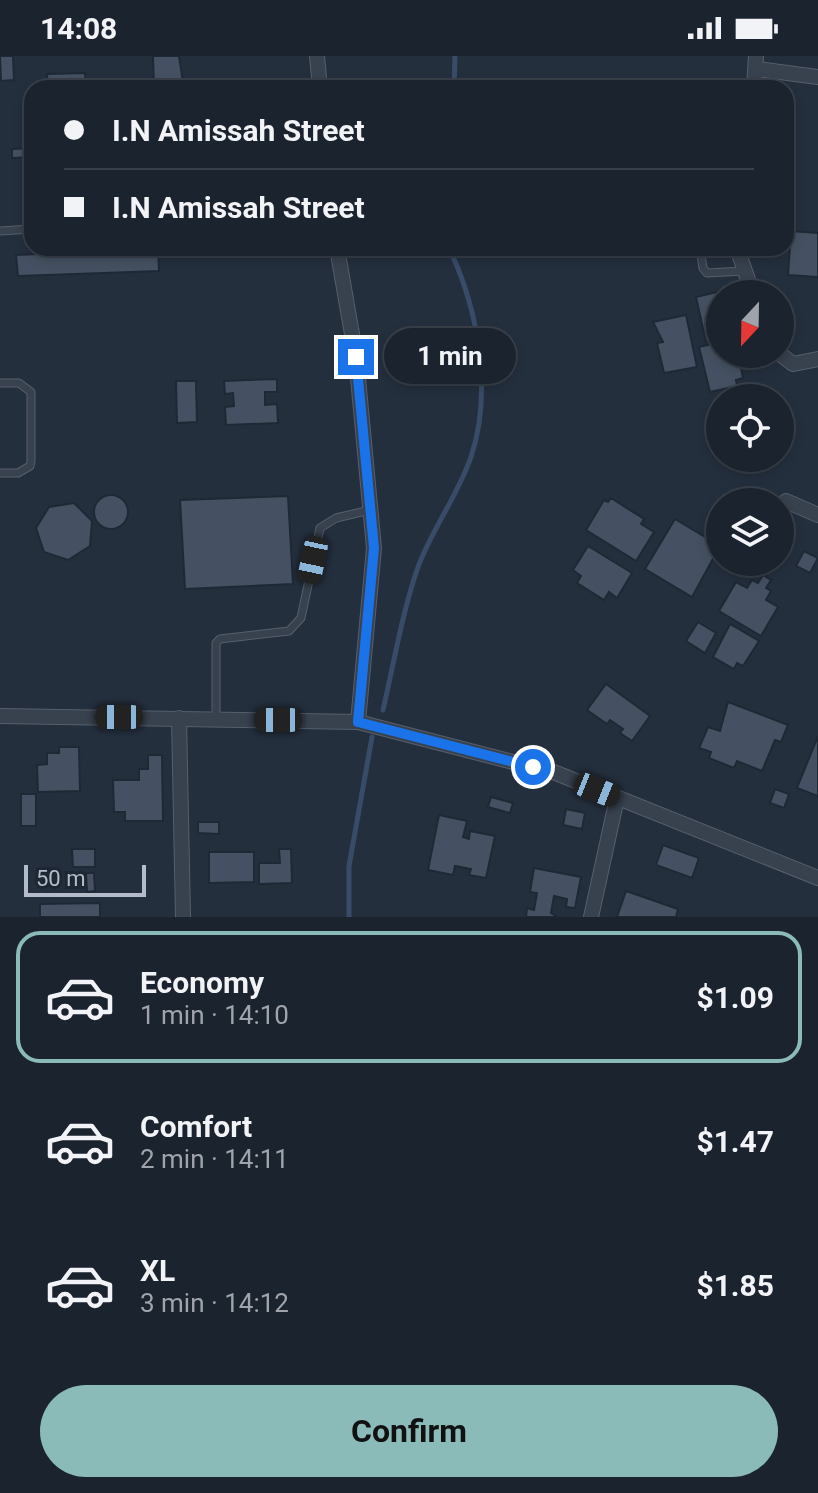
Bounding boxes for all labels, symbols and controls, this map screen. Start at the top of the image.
text: 14:08 [40,11,117,46]
text: I.N Amissah Street [112,113,365,148]
text: I.N Amissah Street [112,190,365,225]
north arrow [706,280,794,368]
map controls [706,280,794,576]
callout: 1 min [384,329,516,385]
route end [338,339,374,375]
text: 1 min [417,341,483,371]
button: locate [706,384,794,472]
button: layers [706,488,794,576]
car [296,534,330,586]
car [95,705,143,729]
car [254,708,302,732]
route start [515,749,551,785]
car [570,770,624,810]
scale bar [24,861,146,897]
text: 50 m [36,866,85,891]
icon: car [44,961,116,1033]
text: Economy [140,965,264,1000]
text: $1.09 [696,980,774,1015]
text: 1 min · 14:10 [140,1000,289,1030]
icon: car [44,1105,116,1177]
text: Comfort [140,1109,252,1144]
text: $1.47 [696,1124,774,1159]
text: 2 min · 14:11 [140,1144,289,1174]
icon: car [44,1249,116,1321]
text: XL [140,1253,175,1288]
text: $1.85 [696,1268,774,1303]
text: 3 min · 14:12 [140,1288,289,1318]
button: Confirm [40,1385,778,1477]

